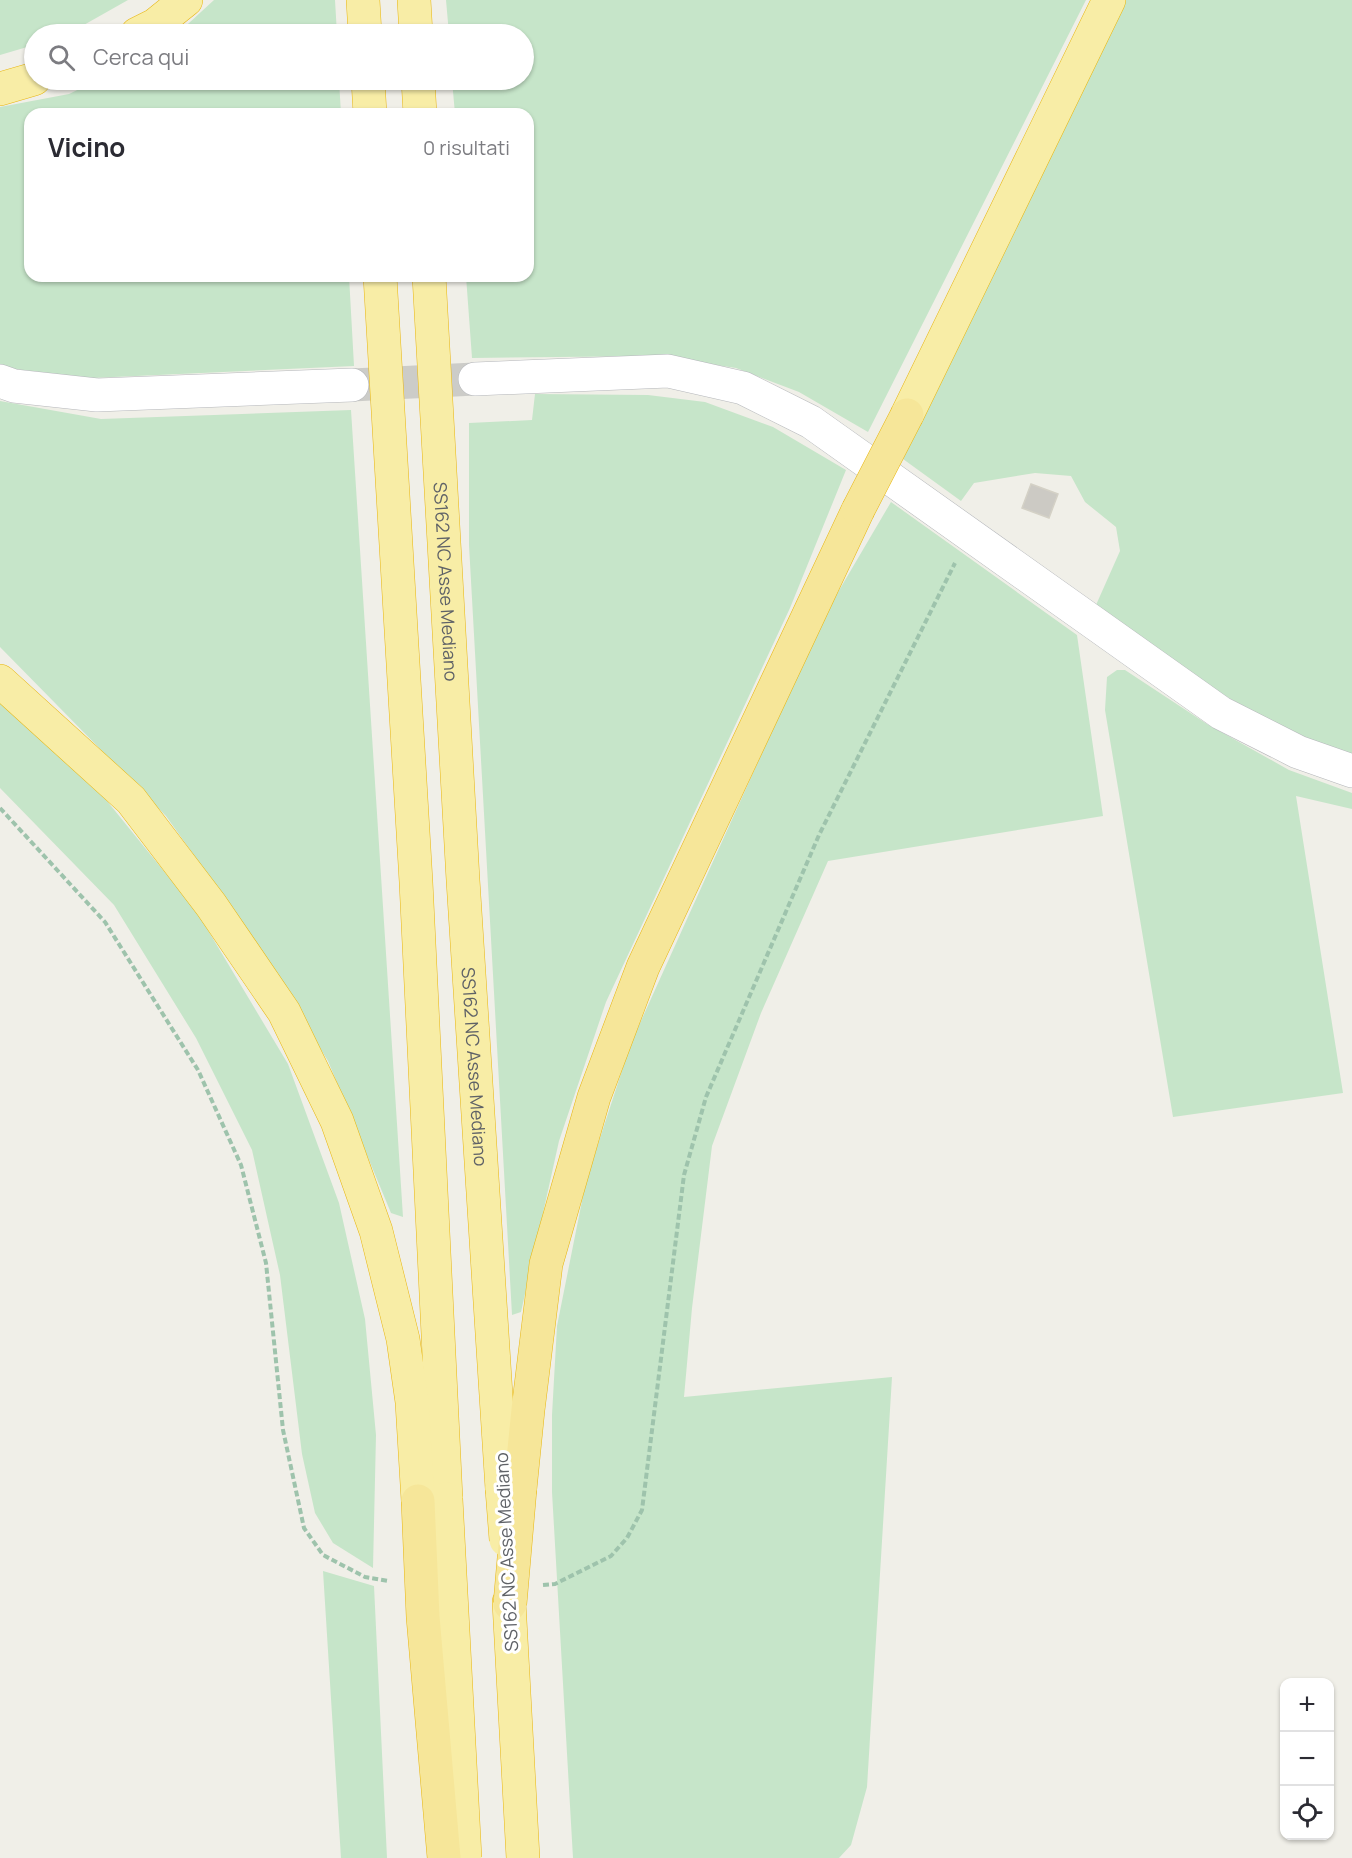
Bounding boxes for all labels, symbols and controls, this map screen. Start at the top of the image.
search box [24,24,534,90]
icon: search [45,41,78,74]
text: Cerca qui [93,42,189,72]
text: Vicino [48,129,125,165]
text: 0 risultati [423,134,510,161]
street label: SS162 NC Asse Mediano [429,481,464,682]
street label: SS162 NC Asse Mediano [457,966,493,1167]
street label: SS162 NC Asse Mediano [489,1452,523,1652]
map controls [1280,1678,1334,1840]
button: + [1280,1678,1334,1732]
button: − [1280,1732,1334,1786]
button: locate [1280,1786,1334,1840]

